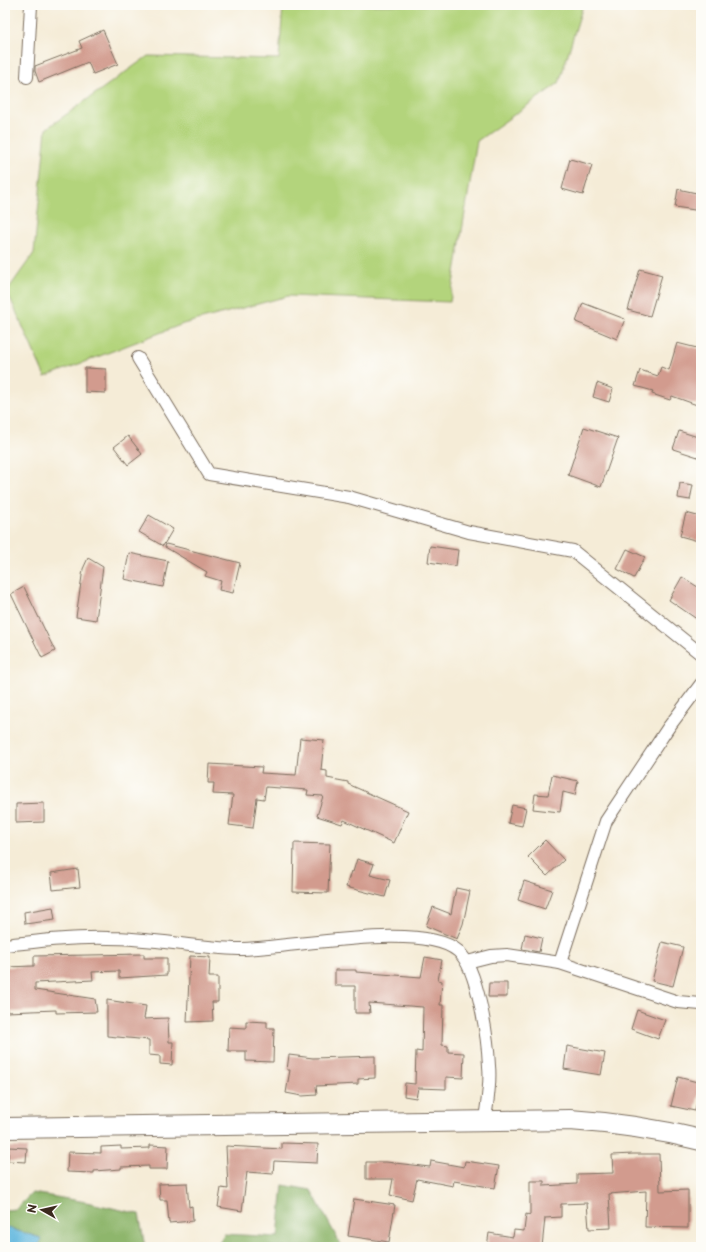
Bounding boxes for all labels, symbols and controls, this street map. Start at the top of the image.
north arrow [22,1190,62,1230]
text: N [23,1203,41,1214]

